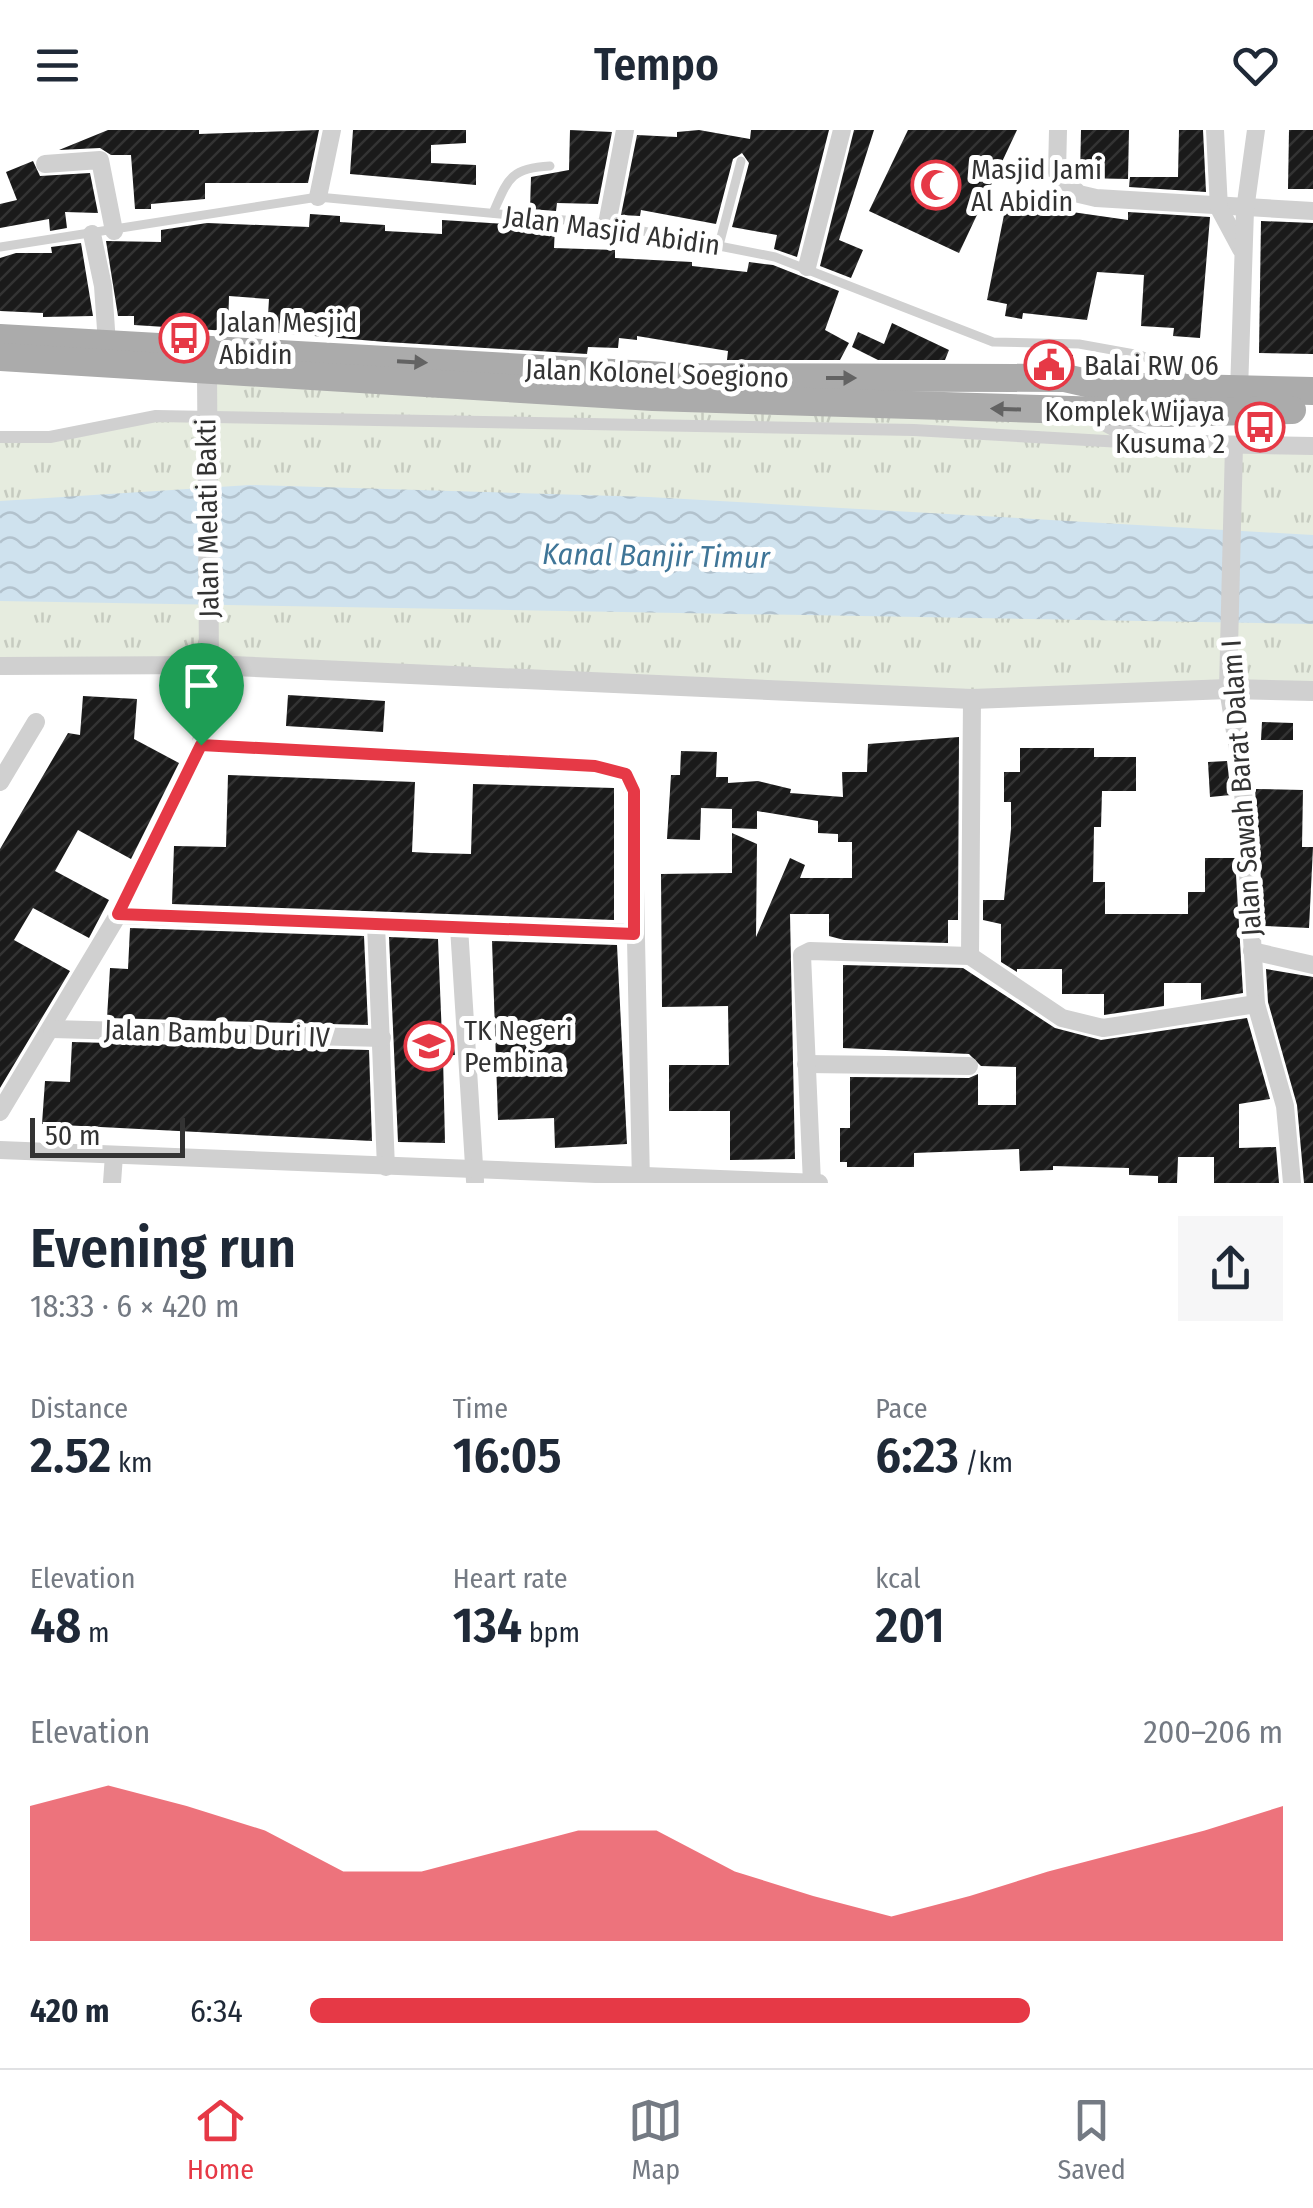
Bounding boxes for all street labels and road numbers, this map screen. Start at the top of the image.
street label: Jalan Masjid Abidin [502,199,722,262]
street label: Jalan Kolonel Soegiono [525,352,789,395]
street label: Jalan Melati Bakti [189,418,226,618]
street label: Jalan Sawah Barat Dalam I [1215,639,1268,937]
street label: Jalan Bambu Duri IV [103,1013,331,1054]

